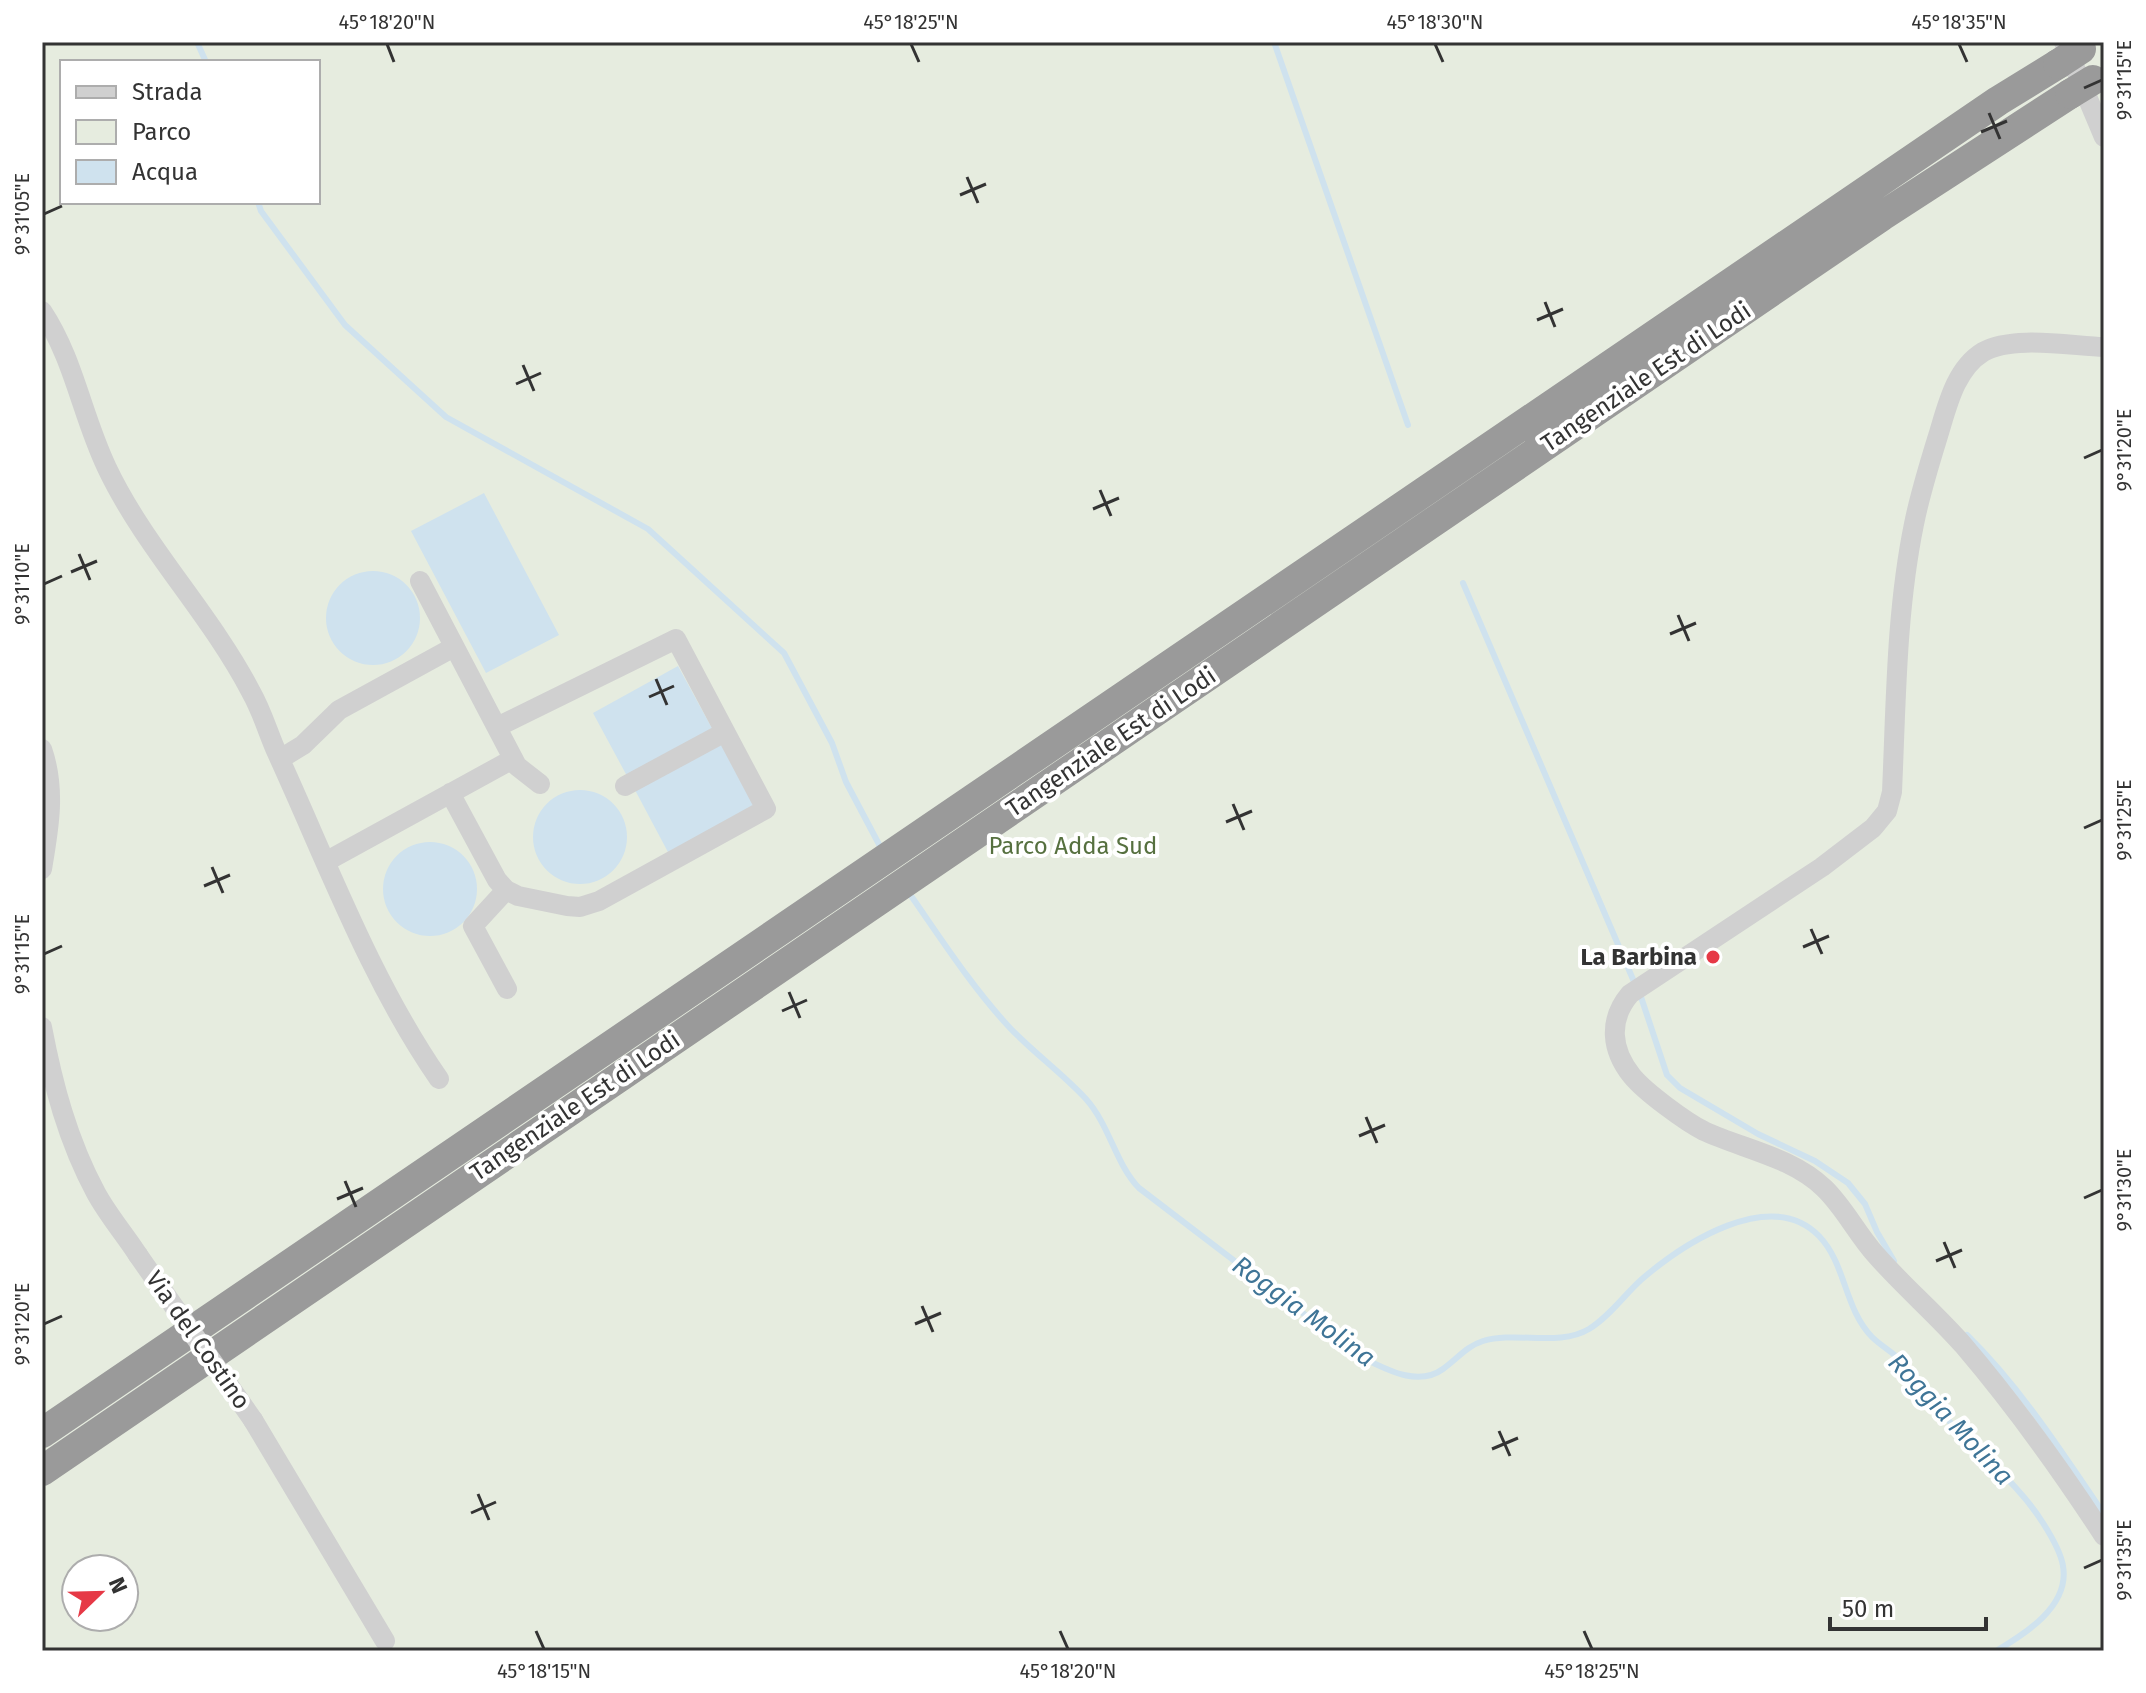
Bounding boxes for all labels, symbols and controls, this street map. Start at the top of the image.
text: 45°18'20"N [339,10,435,34]
text: 45°18'25"N [863,10,959,34]
text: 45°18'30"N [1386,10,1484,34]
text: 45°18'35"N [1911,10,2007,34]
text: 9°31'15"E [2112,40,2136,120]
legend [60,60,320,204]
text: Strada [132,78,203,106]
text: Parco [132,118,191,146]
text: Acqua [132,158,198,186]
text: 9°31'05"E [10,173,34,255]
street label: Tangenziale Est di Lodi [1536,296,1756,458]
text: 9°31'20"E [2112,408,2136,492]
text: 9°31'10"E [10,543,34,625]
street label: Tangenziale Est di Lodi [1001,661,1221,823]
text: 9°31'25"E [2112,779,2136,861]
park label: Parco Adda Sud [989,832,1157,860]
text: 9°31'15"E [10,914,34,994]
place label: La Barbina [1580,943,1697,971]
marker: La Barbina [1704,948,1722,966]
street label: Tangenziale Est di Lodi [465,1025,685,1187]
text: 9°31'30"E [2112,1148,2136,1232]
water label: Roggia Molina [1226,1249,1381,1374]
street label: Via del Costino [140,1266,256,1414]
text: 9°31'20"E [10,1282,34,1366]
water label: Roggia Molina [1882,1347,2020,1492]
text: 9°31'35"E [2112,1519,2136,1601]
north arrow [60,1553,140,1633]
text: N [103,1573,133,1597]
scale bar [1830,1581,1986,1631]
text: 50 m [1842,1595,1894,1623]
text: 45°18'15"N [497,1659,591,1683]
text: 45°18'20"N [1020,1659,1116,1683]
text: 45°18'25"N [1544,1659,1640,1683]

